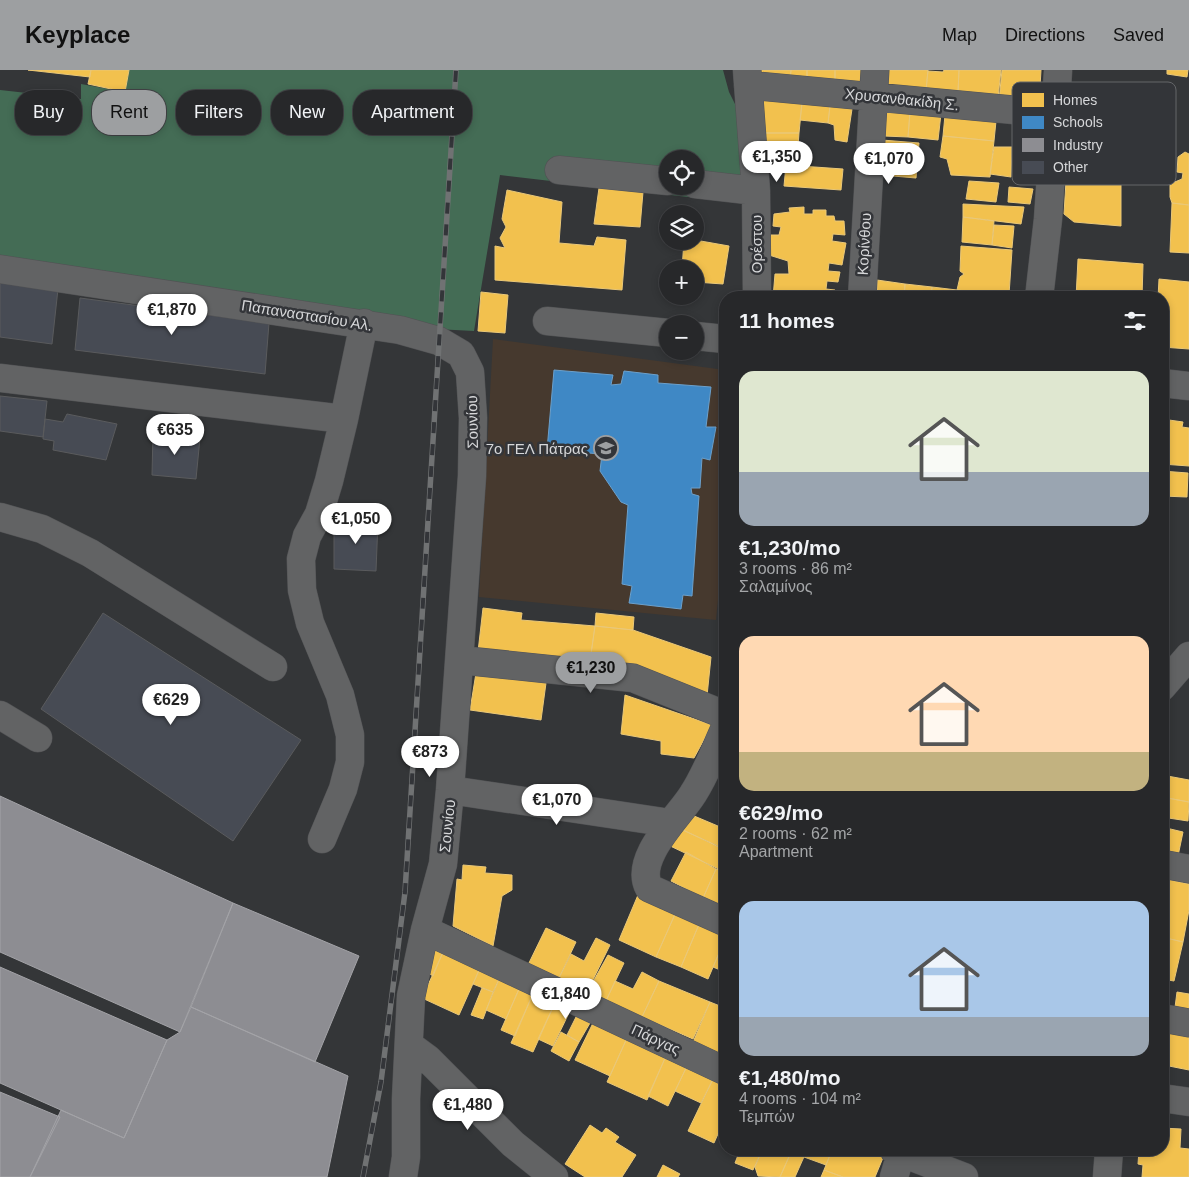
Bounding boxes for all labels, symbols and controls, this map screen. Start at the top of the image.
text: Keyplace [25,21,130,48]
text: Map [942,25,977,45]
text: Directions [1005,25,1085,45]
text: Saved [1113,25,1164,45]
legend [1012,82,1176,185]
street label: Χρυσανθακίδη Σ. [844,85,960,113]
chip: Buy [15,90,82,135]
chip: Rent [92,90,166,135]
chip: Filters [176,90,261,135]
chip: New [271,90,343,135]
chip: Apartment [353,90,472,135]
text: Homes [1053,92,1097,108]
text: Schools [1053,114,1103,130]
text: Industry [1053,137,1103,153]
pin: €1,350 [736,140,818,183]
pin: €1,070 [848,142,930,185]
text: €1,350 [753,148,801,165]
map controls [659,150,704,360]
button: locate [659,150,704,195]
text: €1,070 [865,150,913,167]
text: Other [1053,159,1088,175]
button: layers [659,205,704,250]
street label: Κορίνθου [854,212,874,276]
street label: Ορέστου [748,215,765,273]
button: + [659,260,704,305]
pin: €1,870 [131,294,213,336]
street label: Παπαναστασίου Αλ. [240,296,374,334]
text: €1,870 [148,301,196,318]
icon: filters [1121,307,1149,335]
text: 11 homes [739,309,835,332]
button: − [659,315,704,360]
street label: Σουνίου [463,395,481,449]
icon: home [899,404,989,494]
pin: €635 [145,414,205,456]
text: €635 [157,421,193,438]
school or university icon: 7ο ΓΕΛ Πάτρας [593,435,619,461]
place label: 7ο ΓΕΛ Πάτρας [486,440,588,457]
pin: €1,050 [315,502,397,545]
text: €1,050 [332,510,380,527]
text: €1,230/mo [739,536,841,559]
text: 3 rooms · 86 m² [739,560,852,577]
text: Σαλαμίνος [739,578,813,595]
pin: €1,230 [550,652,632,694]
text: €1,230 [567,659,615,676]
icon: home [899,669,989,759]
pin: €629 [141,684,201,726]
text: €629 [153,691,189,708]
pin: €873 [400,736,460,778]
text: €873 [412,743,448,760]
pin: €1,070 [516,784,598,826]
text: €1,070 [533,791,581,808]
street label: Σουνίου [436,799,458,853]
text: €629/mo [739,801,823,824]
text: 2 rooms · 62 m² [739,825,852,842]
text: Apartment [739,843,813,860]
icon: home [899,934,989,1024]
pin: €1,840 [525,978,607,1020]
text: €1,840 [542,985,590,1002]
street label: Πάργας [629,1020,683,1058]
text: €1,480/mo [739,1066,841,1089]
pin: €1,480 [427,1088,509,1131]
text: 4 rooms · 104 m² [739,1090,861,1107]
text: €1,480 [444,1096,492,1113]
text: Τεμπών [739,1108,795,1125]

